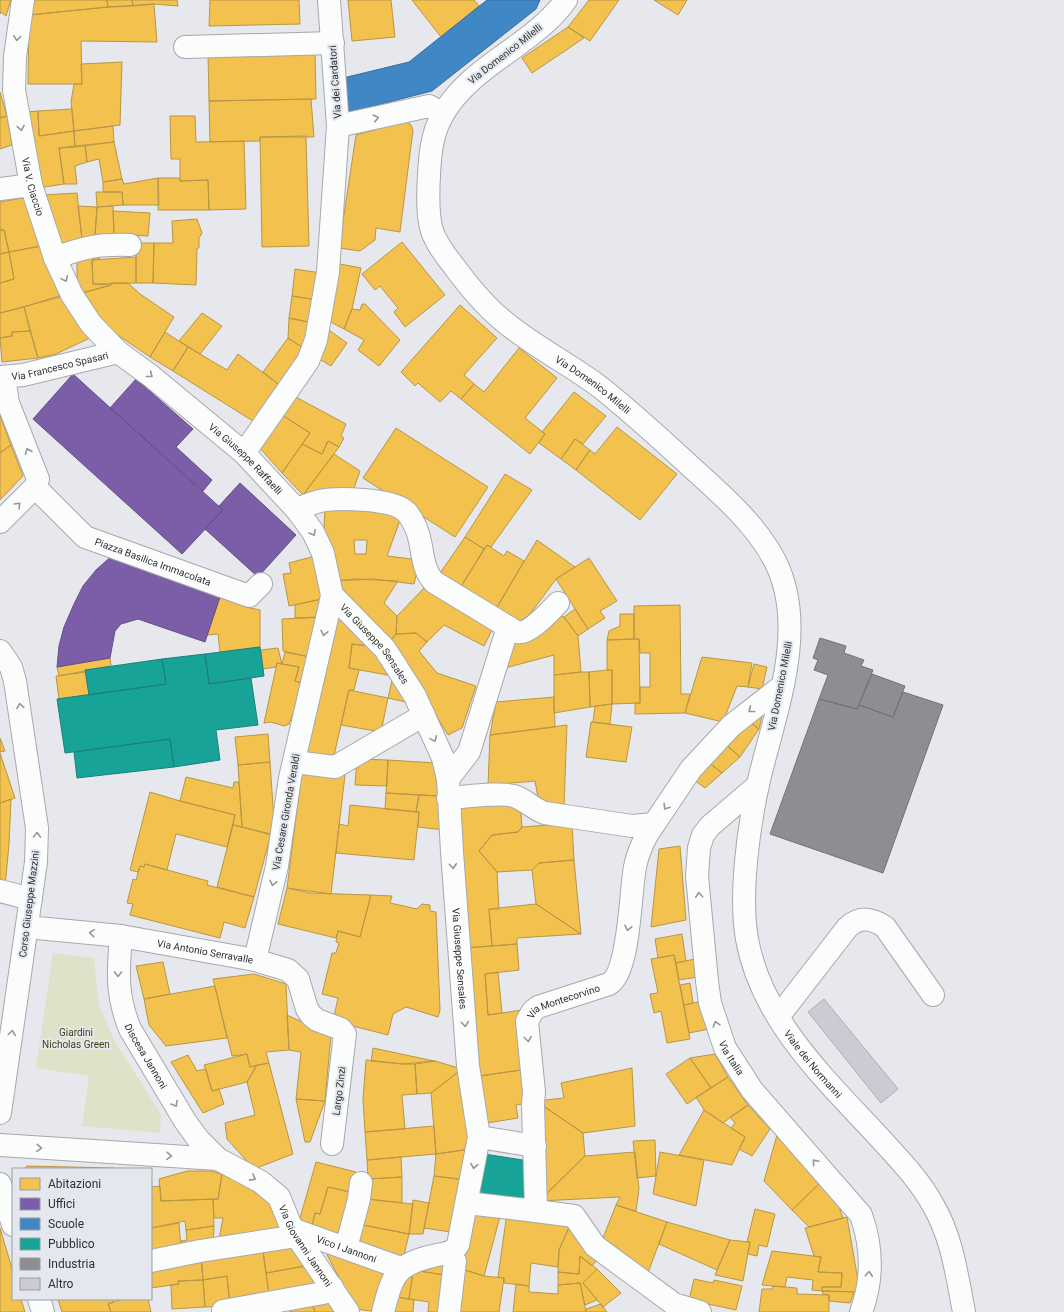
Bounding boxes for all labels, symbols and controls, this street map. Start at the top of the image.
street label: Via Domenico Milelli [466,22,544,86]
one-way arrow [13,35,22,41]
street label: Via dei Cardatori [327,45,343,119]
one-way arrow [373,114,379,122]
one-way arrow [16,125,24,131]
street label: Via V. Ciaccio [21,156,46,217]
one-way arrow [60,276,68,283]
street label: Via Francesco Spasari [11,349,109,381]
street label: Via Domenico Milelli [554,353,633,416]
one-way arrow [145,371,152,378]
street label: Via Giuseppe Raffaelli [207,421,285,496]
one-way arrow [24,447,32,454]
one-way arrow [13,502,21,510]
one-way arrow [308,529,315,536]
street label: Piazza Basilica Immacolata [93,536,213,587]
street label: Via Giuseppe Sensales [338,601,411,686]
one-way arrow [320,630,328,636]
street label: Via Domenico Milelli [766,640,794,732]
one-way arrow [16,703,25,709]
one-way arrow [749,705,756,712]
one-way arrow [430,735,438,742]
street label: Via Cesare Gironda Veraldi [270,753,302,871]
one-way arrow [663,803,671,810]
one-way arrow [33,832,41,838]
street label: Corso Giuseppe Mazzini [17,850,41,958]
one-way arrow [448,863,457,869]
one-way arrow [270,880,278,887]
one-way arrow [694,892,703,898]
street label: Via Giuseppe Sensales [451,908,469,1010]
one-way arrow [625,925,633,931]
one-way arrow [89,929,95,938]
street label: Via Antonio Serravalle [156,937,254,965]
one-way arrow [114,971,122,977]
street label: Via Montecorvino [524,982,601,1020]
one-way arrow [712,1020,721,1027]
one-way arrow [460,1021,469,1027]
street label: Discesa Jannoni [123,1022,170,1090]
park label: Giardini Nicholas Green [42,1027,110,1050]
street label: Viale dei Normanni [782,1028,844,1100]
one-way arrow [7,1030,16,1036]
one-way arrow [524,1036,533,1042]
street label: Via Italia [717,1039,746,1077]
street label: Largo Zinzi [331,1066,347,1116]
one-way arrow [170,1100,177,1107]
one-way arrow [36,1143,42,1152]
one-way arrow [166,1152,172,1161]
one-way arrow [813,1160,820,1167]
one-way arrow [470,1163,479,1169]
legend [12,1168,152,1300]
one-way arrow [248,1173,256,1180]
text: Abitazioni [48,1177,101,1191]
text: Uffici [48,1197,75,1211]
street label: Via Giovanni Jannoni [277,1203,334,1288]
text: Scuole [48,1217,84,1231]
street label: Vico I Jannoni [315,1233,378,1264]
text: Pubblico [48,1237,95,1251]
text: Industria [48,1257,95,1271]
one-way arrow [864,1271,873,1277]
text: Altro [48,1277,74,1291]

